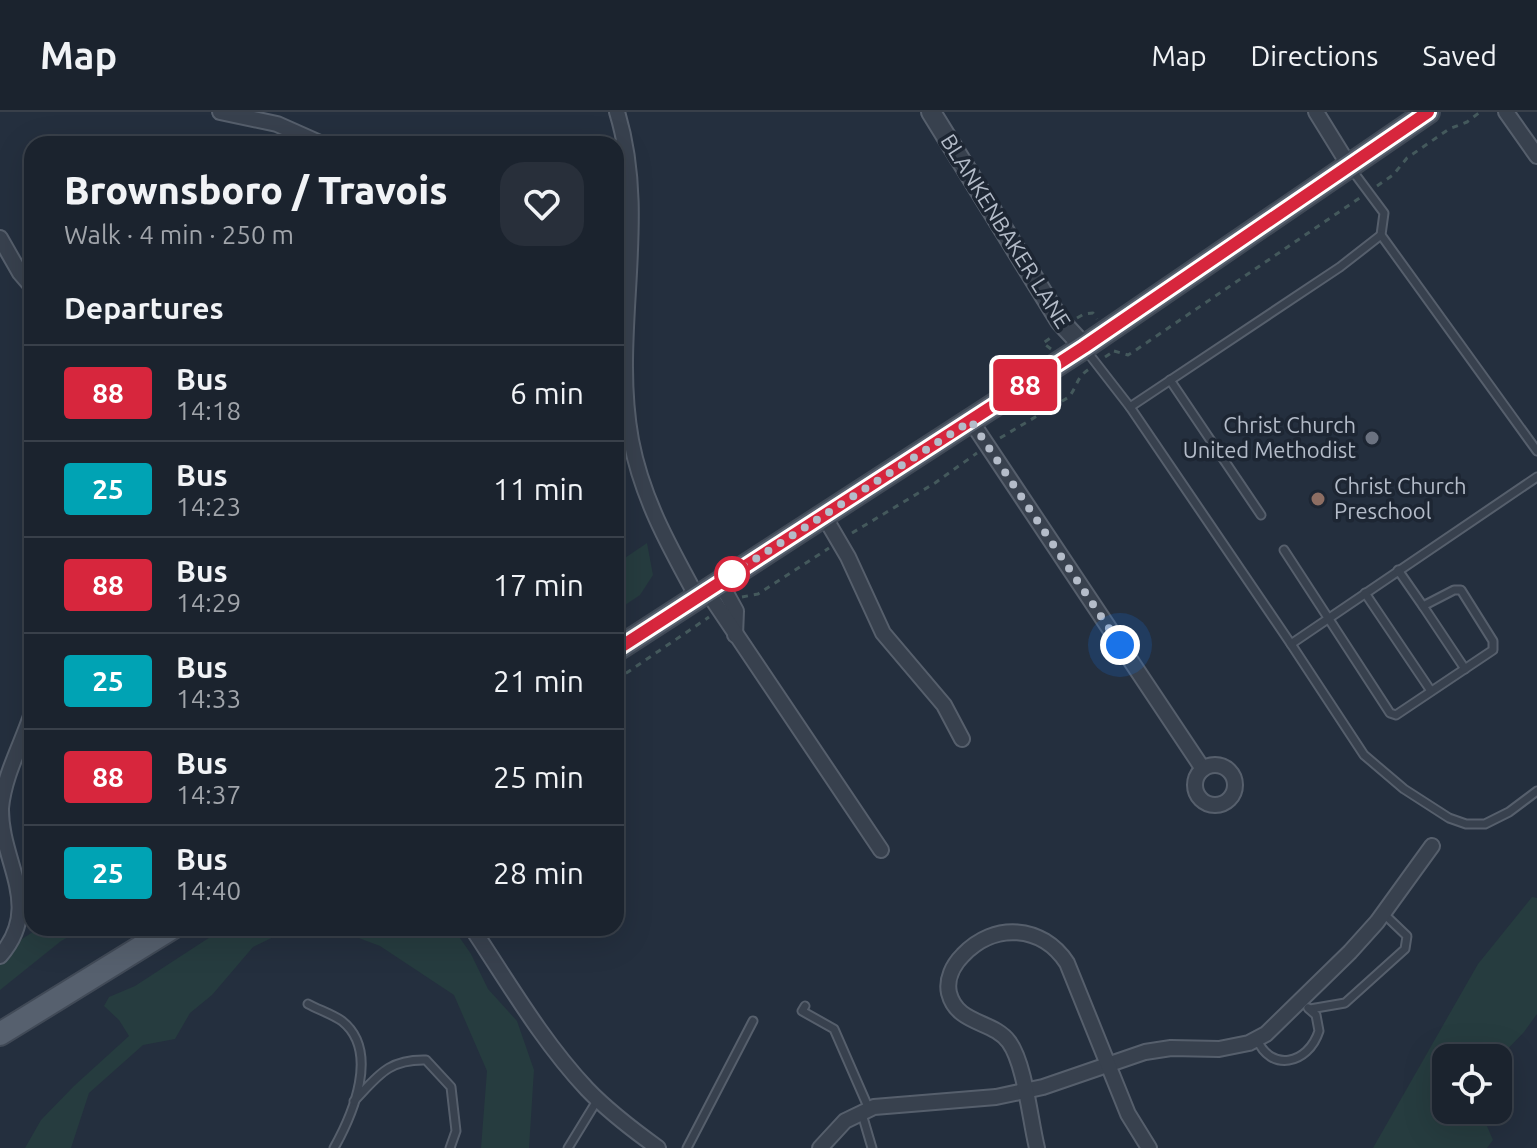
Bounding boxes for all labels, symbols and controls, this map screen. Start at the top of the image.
text: Map [40,34,117,76]
text: Map [1151,40,1207,71]
text: Directions [1251,40,1378,71]
text: Saved [1422,40,1497,71]
street label: BLANKENBAKER LANE [936,129,1076,332]
button: heart [500,162,584,246]
text: Brownsboro / Travois [64,169,448,211]
text: Walk · 4 min · 250 m [64,220,294,249]
text: Departures [64,291,224,325]
line badge: 88 [989,359,1061,411]
text: Bus [176,362,228,396]
text: 88 [1009,369,1041,400]
text: 6 min [510,376,584,410]
text: 88 [92,377,124,408]
text: 14:18 [176,396,241,425]
place label: Christ Church United Methodist [1183,412,1356,462]
marker: Christ Church United Methodist [1363,429,1381,447]
text: Bus [176,458,228,492]
text: 11 min [493,472,584,506]
text: 25 [92,473,124,504]
place label: Christ Church Preschool [1334,473,1467,523]
marker: Christ Church Preschool [1309,490,1327,508]
text: 14:23 [176,492,241,521]
text: Bus [176,554,228,588]
unlabelled marker [715,557,749,591]
text: 17 min [493,568,584,602]
text: 88 [92,569,124,600]
text: 14:29 [176,588,241,617]
your location [1100,625,1140,665]
text: Bus [176,650,228,684]
text: 21 min [493,664,584,698]
text: 25 [92,665,124,696]
text: 14:33 [176,684,241,713]
text: Bus [176,746,228,780]
text: 25 min [493,760,584,794]
text: 88 [92,761,124,792]
text: 14:37 [176,780,241,809]
text: Bus [176,842,228,876]
text: 28 min [493,856,584,890]
text: 25 [92,857,124,888]
text: 14:40 [176,876,241,905]
map controls [1432,1044,1512,1124]
button: locate [1432,1044,1512,1124]

